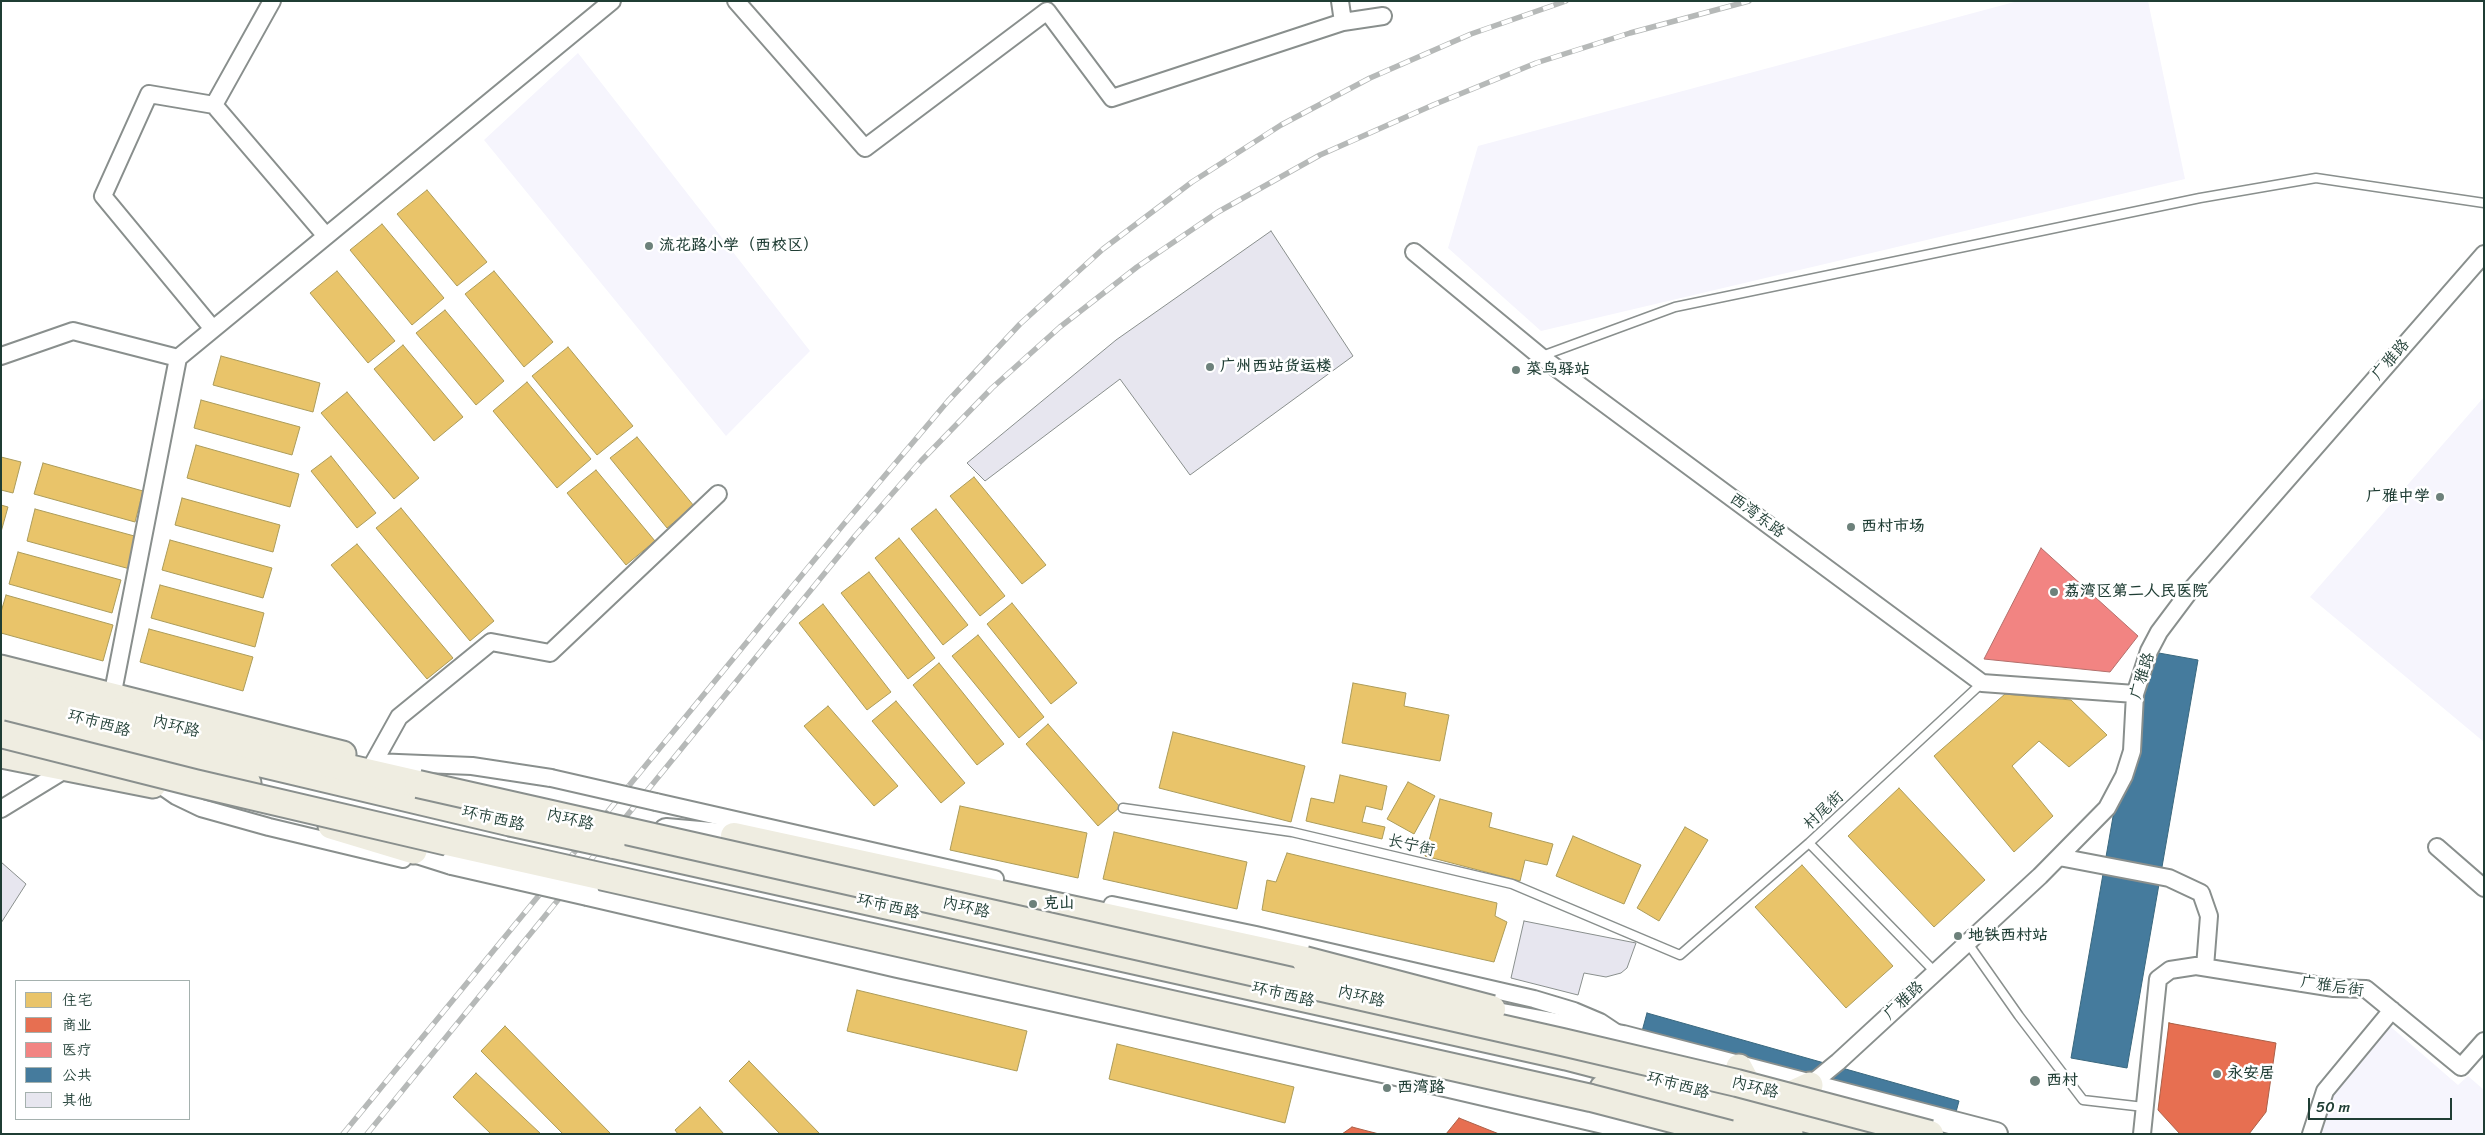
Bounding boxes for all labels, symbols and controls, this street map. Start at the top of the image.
place label: 流花路小学（西校区） [659,236,819,256]
marker: 流花路小学（西校区） [643,240,655,252]
street label: 广雅路 [2368,336,2414,384]
place label: 广州西站货运楼 [1220,357,1332,377]
place label: 菜鸟驿站 [1526,360,1590,380]
marker: 广州西站货运楼 [1204,361,1216,373]
marker: 菜鸟驿站 [1510,364,1522,376]
place label: 广雅中学 [2366,487,2430,507]
street label: 西湾东路 [1725,489,1789,543]
marker: 广雅中学 [2434,491,2446,503]
place label: 西村市场 [1861,517,1925,537]
marker: 西村市场 [1845,521,1857,533]
place label: 荔湾区第二人民医院 [2064,582,2208,602]
marker: 荔湾区第二人民医院 [2048,586,2060,598]
street label: 广雅路 [2127,650,2159,702]
street label: 环市西路 [66,706,132,742]
street label: 内环路 [150,712,202,742]
street label: 村尾街 [1800,788,1848,834]
street label: 环市西路 [460,802,526,836]
street label: 内环路 [544,805,596,835]
street label: 长宁街 [1385,831,1437,861]
street label: 环市西路 [855,890,921,924]
street label: 内环路 [940,893,992,923]
place label: 克山 [1043,894,1075,914]
marker: 克山 [1027,898,1039,910]
place label: 地铁西村站 [1968,926,2048,946]
marker: 地铁西村站 [1952,930,1964,942]
street label: 广雅后街 [2299,973,2365,1001]
street label: 环市西路 [1250,978,1316,1012]
street label: 广雅路 [1880,978,1928,1024]
legend [15,980,190,1120]
street label: 内环路 [1335,982,1387,1012]
text: 住宅 [62,987,92,1013]
text: 商业 [62,1012,92,1038]
text: 医疗 [62,1037,92,1063]
text: 公共 [62,1062,92,1088]
place label: 永安居 [2227,1064,2275,1084]
street label: 环市西路 [1645,1068,1711,1104]
marker: 永安居 [2211,1068,2223,1080]
place label: 西村 [2046,1071,2078,1091]
street label: 内环路 [1729,1073,1781,1103]
marker: 西村 [2028,1074,2042,1088]
place label: 西湾路 [1397,1078,1445,1098]
marker: 西湾路 [1381,1082,1393,1094]
text: 其他 [62,1087,92,1113]
scale bar [2310,1088,2454,1120]
text: 50 m [2316,1094,2350,1120]

